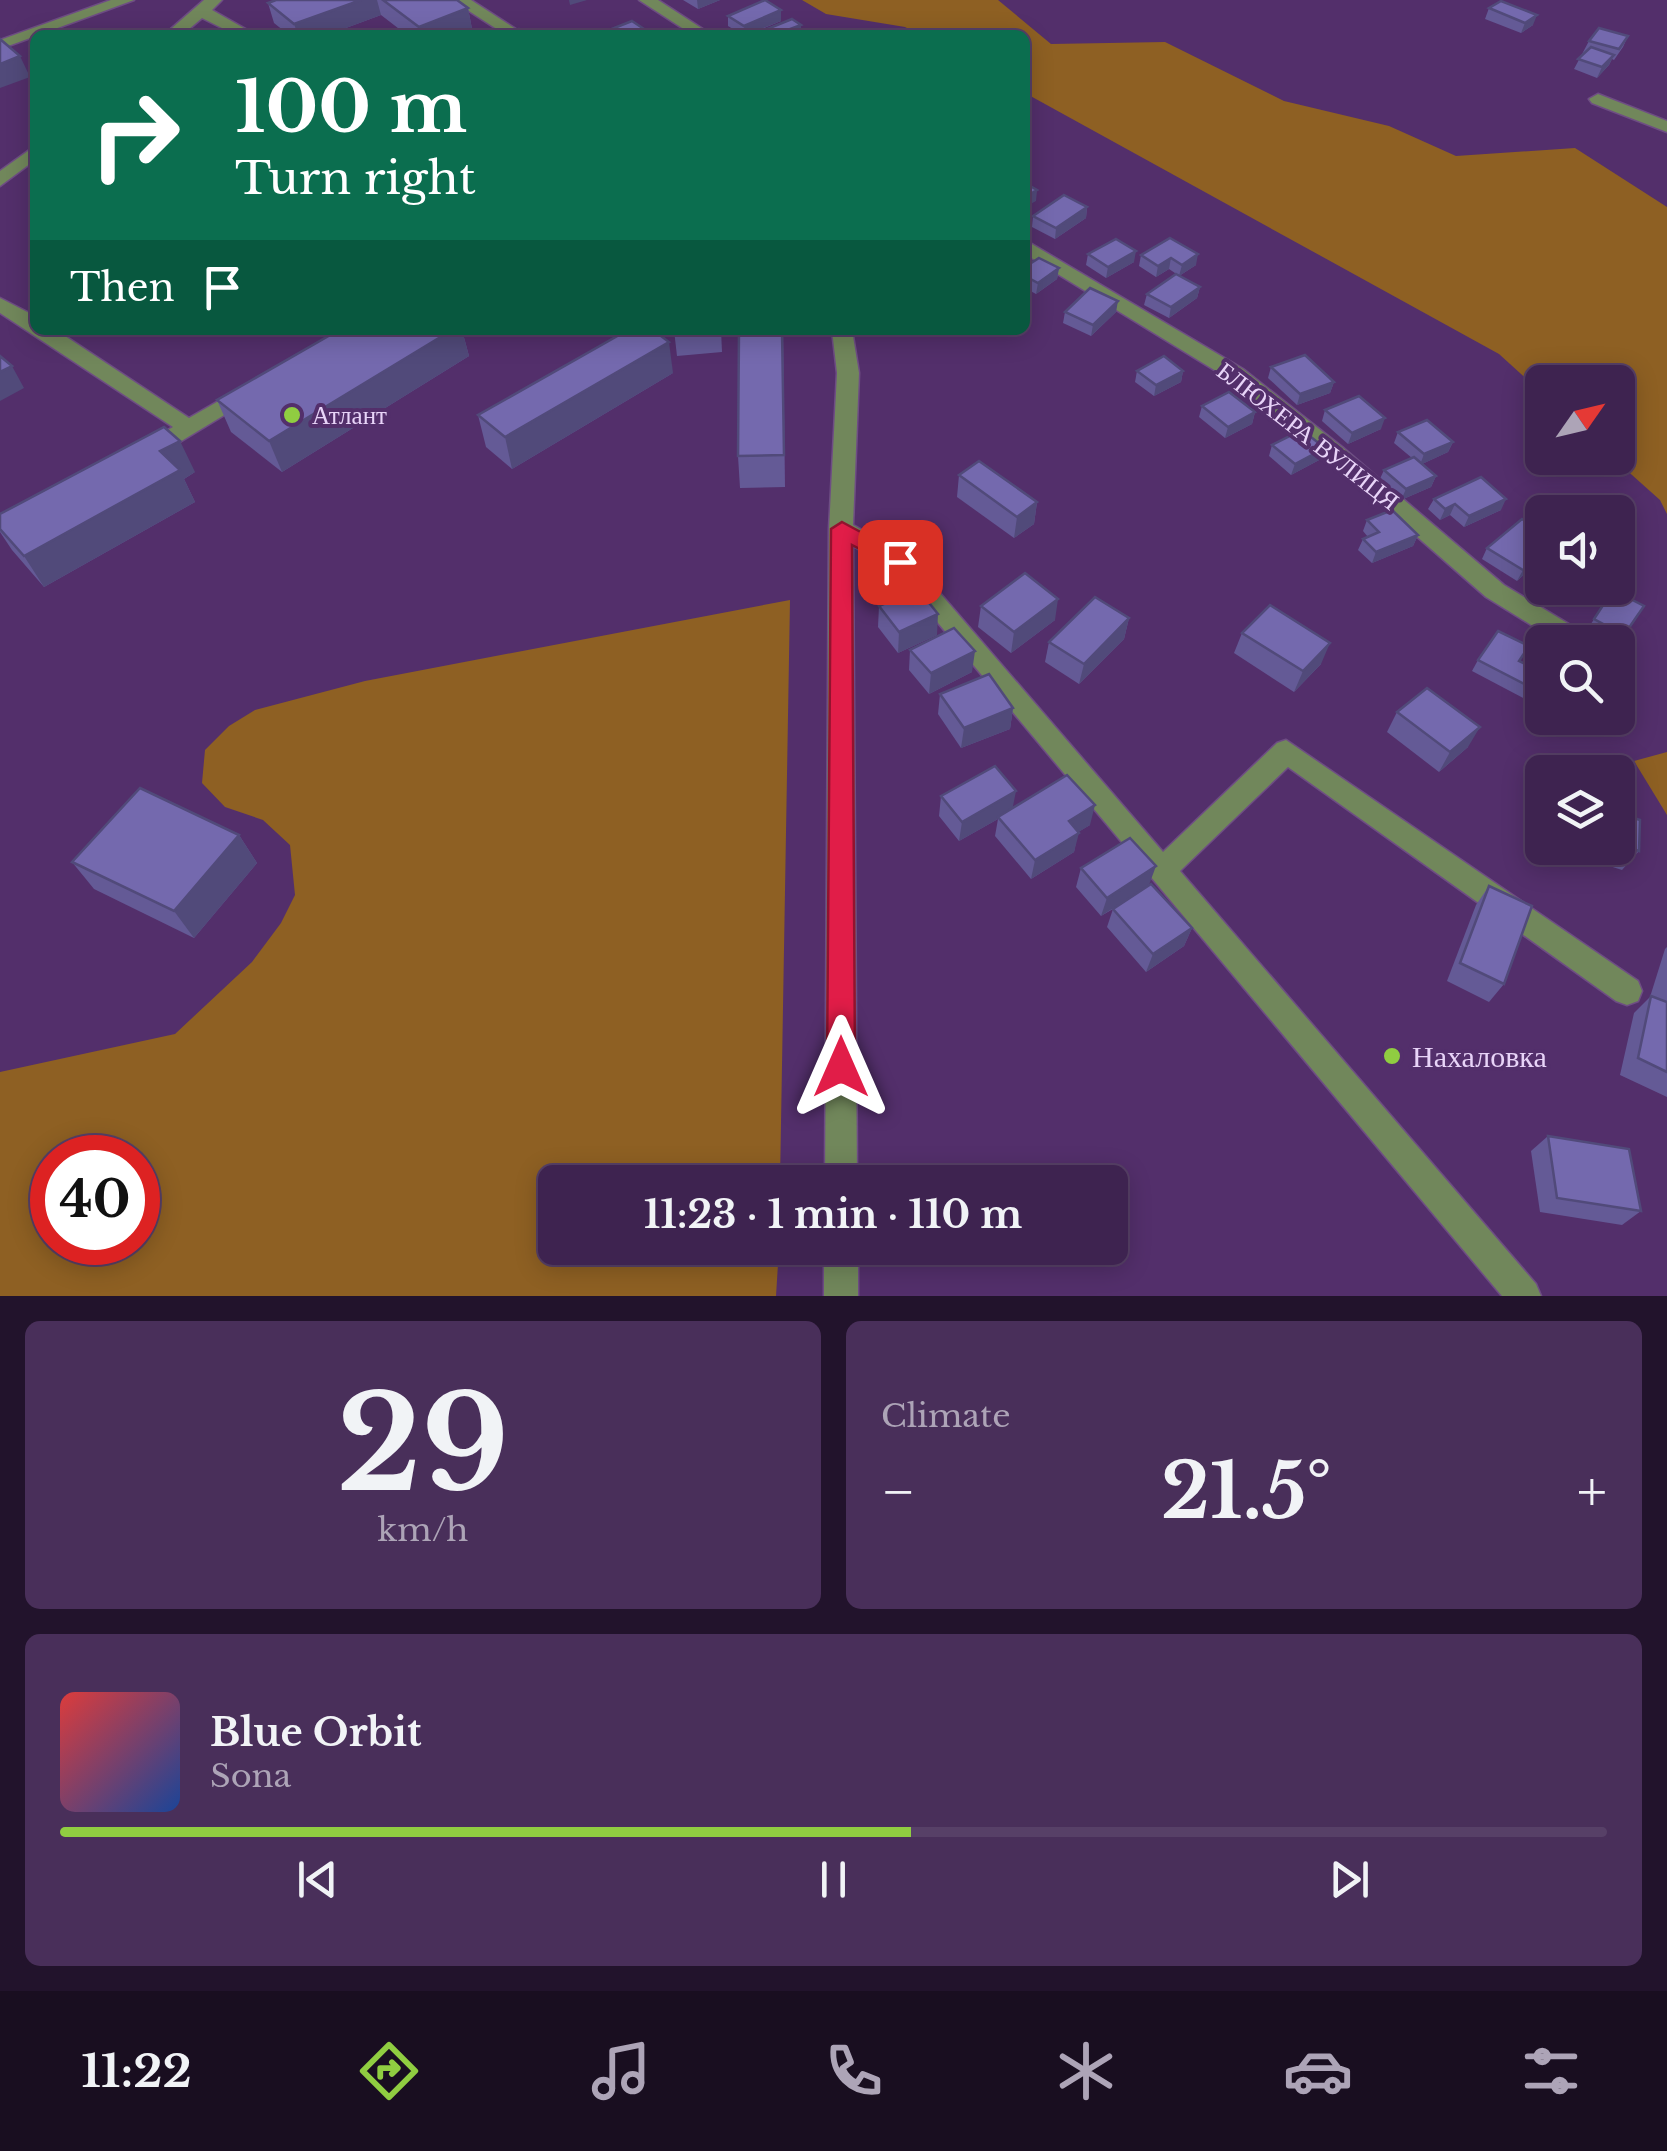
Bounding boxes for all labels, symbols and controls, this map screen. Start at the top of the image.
text: 100 m [235,64,467,151]
icon: right [70,70,200,200]
text: Turn right [235,150,476,206]
icon: arrive [195,260,250,315]
text: Then [70,264,175,311]
street label: БЛЮХЕРА ВУЛИЦЯ [1211,355,1405,517]
north arrow [1525,365,1635,475]
map controls [1525,365,1635,865]
place label: Атлант [312,400,387,431]
marker: Атлант [281,404,303,426]
button: sound [1525,495,1635,605]
pin [858,520,943,605]
icon: arrive [873,535,928,590]
button: search [1525,625,1635,735]
button: layers [1525,755,1635,865]
position arrow [789,1015,893,1119]
place label: Нахаловка [1412,1038,1547,1075]
marker: Нахаловка [1381,1045,1403,1067]
speed limit sign: 40 [30,1135,160,1265]
text: 11:23 · 1 min · 110 m [644,1191,1022,1238]
text: 29 [337,1364,509,1525]
text: Climate [881,1396,1010,1436]
text: 21.5° [1161,1445,1332,1538]
text: − [881,1458,916,1526]
text: + [1577,1458,1607,1526]
text: km/h [378,1510,468,1550]
text: Blue Orbit [210,1709,421,1756]
text: Sona [210,1756,291,1796]
icon: previous [290,1852,345,1907]
icon: pause [806,1852,861,1907]
icon: next [1322,1852,1377,1907]
icon: directions [354,2036,424,2106]
icon: music [586,2036,656,2106]
icon: phone [819,2036,889,2106]
icon: climate [1051,2036,1121,2106]
icon: car [1283,2036,1353,2106]
icon: filters [1516,2036,1586,2106]
text: 11:22 [81,2043,192,2099]

